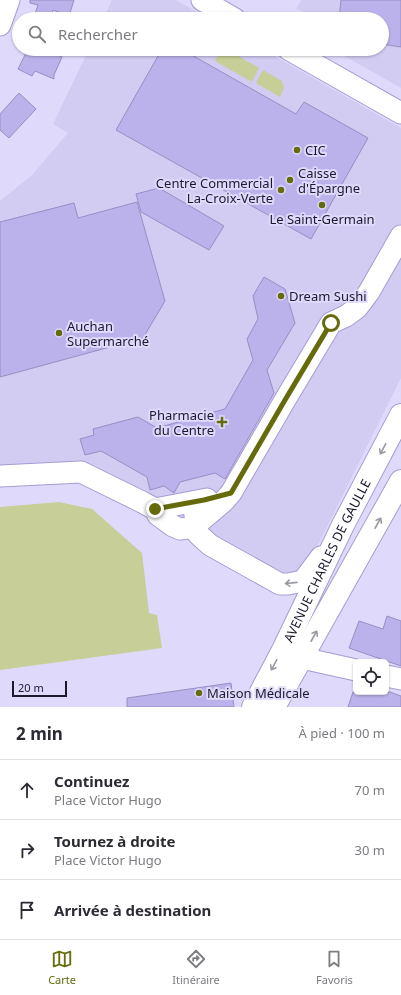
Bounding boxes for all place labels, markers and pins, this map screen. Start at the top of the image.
place label: CIC [305,141,326,159]
marker: CIC [292,145,302,155]
place label: Caisse d'Épargne [298,164,360,197]
place label: Centre Commercial La-Croix-Verte [156,174,273,207]
marker: Caisse d'Épargne [285,175,295,185]
marker: Centre Commercial La-Croix-Verte [276,185,286,195]
marker: Le Saint-Germain [317,200,327,210]
place label: Le Saint-Germain [269,210,375,228]
place label: Dream Sushi [289,287,367,305]
marker: Dream Sushi [276,291,286,301]
place label: Auchan Supermarché [67,317,149,350]
marker: Auchan Supermarché [54,328,64,338]
place label: Pharmacie du Centre [149,406,214,439]
marker: Pharmacie du Centre [217,417,227,427]
place label: Maison Médicale [207,684,310,702]
marker: Maison Médicale [194,688,204,698]

